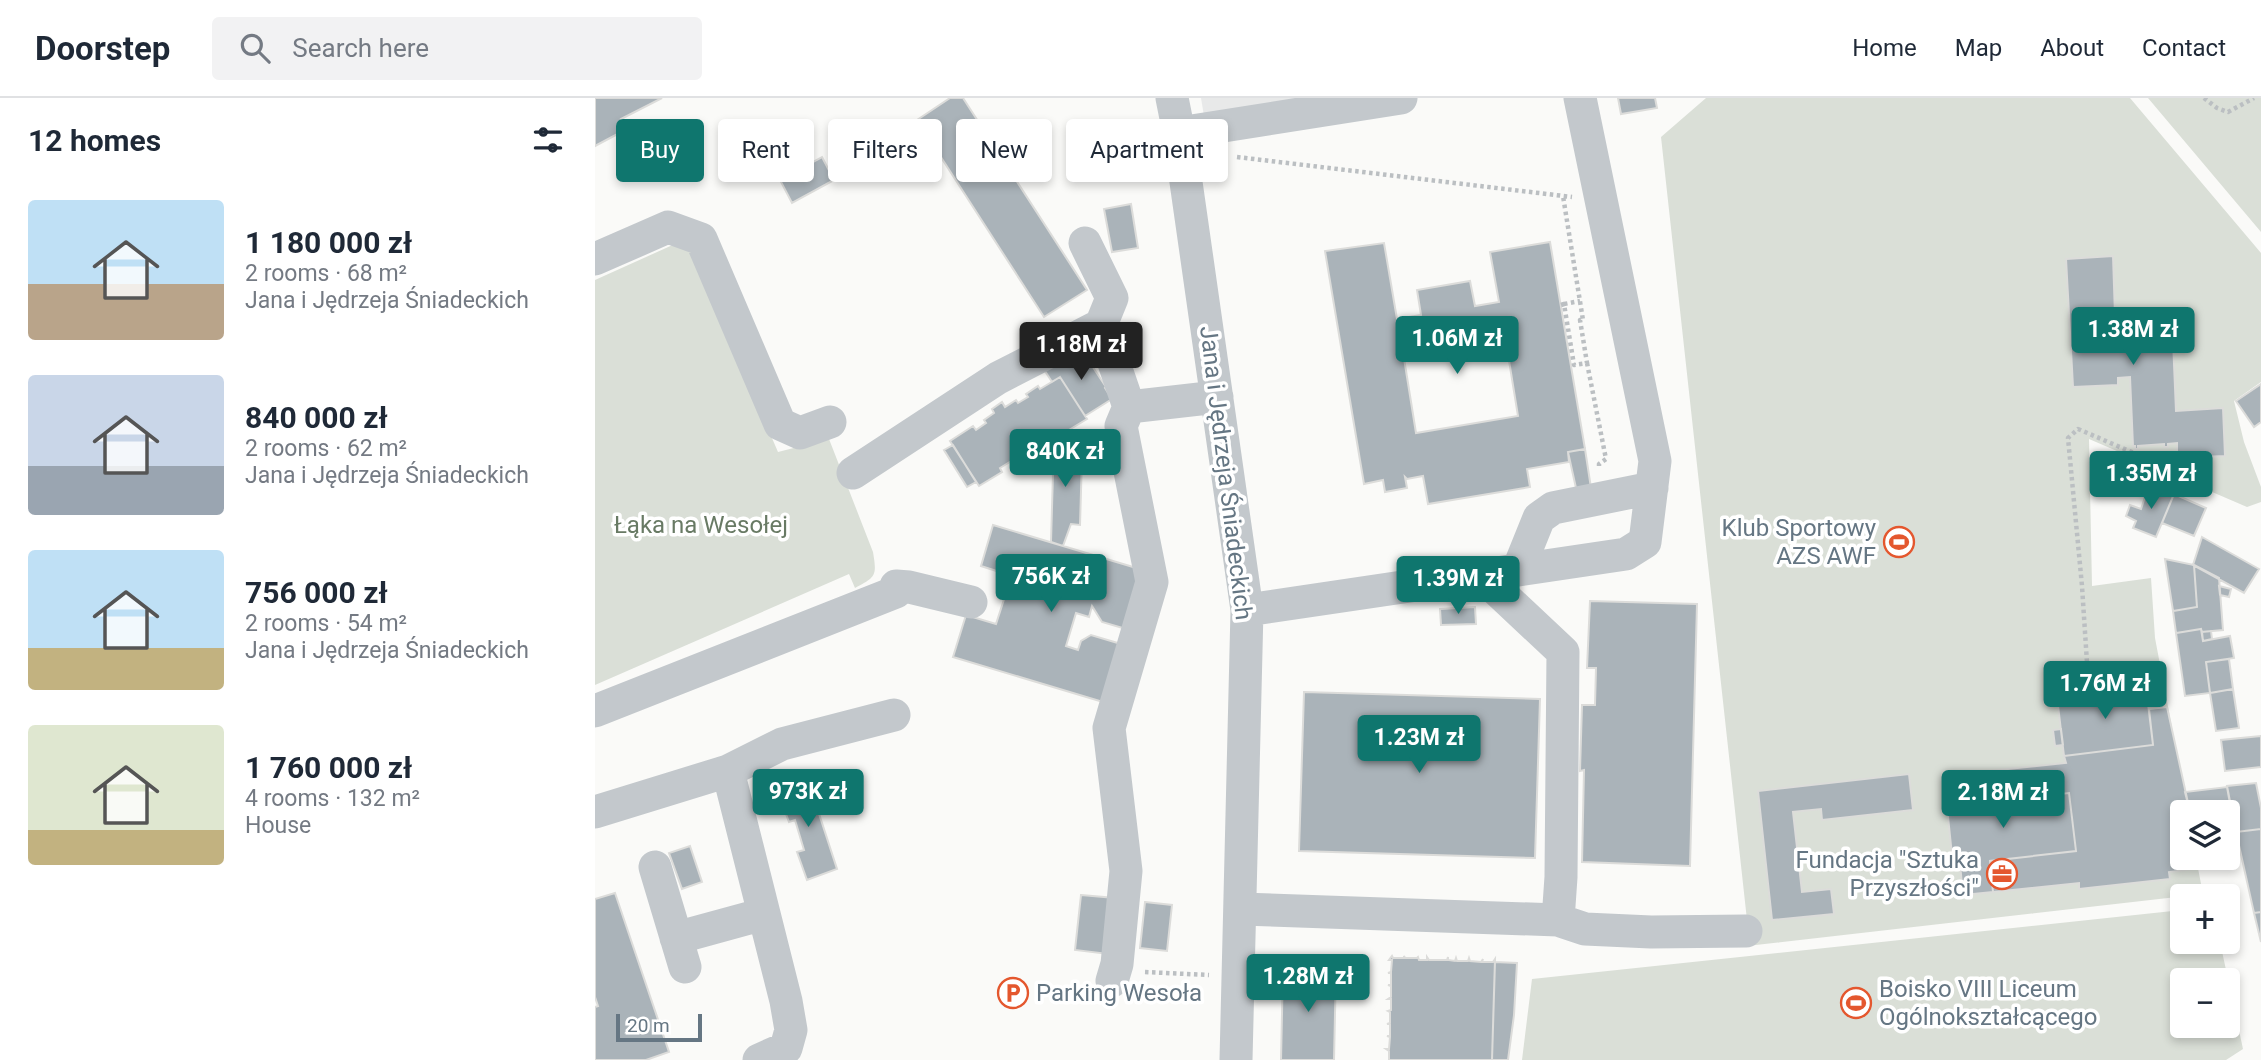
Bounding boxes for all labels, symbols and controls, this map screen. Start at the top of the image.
search box [212,17,702,80]
text: Doorstep [35,29,170,68]
icon: search [236,29,274,67]
text: Search here [292,33,429,63]
text: Home [1852,34,1917,62]
text: Map [1955,34,2002,62]
text: About [2040,34,2104,62]
text: Contact [2142,34,2226,62]
chip: Buy [616,119,704,182]
chip: Rent [718,119,814,182]
chip: Filters [828,119,942,182]
chip: New [956,119,1052,182]
chip: Apartment [1066,119,1228,182]
icon: filters [529,121,567,159]
text: 12 homes [28,123,161,158]
text: 1 180 000 zł [245,225,412,260]
icon: home [84,228,168,312]
text: 2 rooms · 68 m² [245,260,407,287]
text: Jana i Jędrzeja Śniadeckich [245,287,529,314]
pin: 1.38M zł [2061,308,2205,367]
pin: 1.06M zł [1385,316,1529,376]
text: 1.38M zł [2088,316,2178,343]
pin: 1.18M zł [1009,322,1153,382]
street label: Jana i Jędrzeja Śniadeckich [1194,324,1258,622]
text: 1.06M zł [1412,325,1502,352]
text: 1.18M zł [1036,331,1126,358]
text: 840 000 zł [245,400,388,435]
icon: home [84,403,168,487]
pin: 840K zł [1000,430,1130,489]
text: 2 rooms · 62 m² [245,435,407,462]
text: 840K zł [1026,438,1104,465]
pin: 1.35M zł [2079,452,2223,511]
text: 1.35M zł [2106,460,2196,487]
text: Jana i Jędrzeja Śniadeckich [245,462,529,489]
park label: Łąka na Wesołej [614,511,788,539]
place label: Klub Sportowy AZS AWF [1722,514,1877,570]
sports icon: Klub Sportowy AZS AWF [1882,525,1916,559]
pin: 756K zł [986,554,1116,614]
pin: 1.39M zł [1386,556,1530,616]
text: 756K zł [1012,563,1090,590]
text: 1.39M zł [1413,565,1503,592]
text: 756 000 zł [245,575,388,610]
icon: home [84,578,168,662]
text: 2 rooms · 54 m² [245,610,407,637]
text: Jana i Jędrzeja Śniadeckich [245,637,529,664]
pin: 1.76M zł [2033,662,2177,721]
text: 1.76M zł [2060,670,2150,697]
pin: 1.23M zł [1347,716,1491,775]
text: 1.23M zł [1374,724,1464,751]
text: 1 760 000 zł [245,750,412,785]
icon: home [84,753,168,837]
pin: 973K zł [743,770,873,829]
pin: 2.18M zł [1931,770,2075,830]
text: 973K zł [769,778,847,805]
text: 2.18M zł [1958,779,2048,806]
text: 4 rooms · 132 m² [245,785,420,812]
map controls [2170,800,2240,1038]
button: layers [2170,800,2240,870]
text: House [245,812,311,839]
place label: Fundacja "Sztuka Przyszłości" [1795,846,1979,902]
office icon: Fundacja "Sztuka Przyszłości" [1985,857,2019,891]
button: + [2170,884,2240,954]
pin: 1.28M zł [1236,954,1380,1014]
text: 1.28M zł [1263,963,1353,990]
button: − [2170,968,2240,1038]
place label: Boisko VIII Liceum Ogólnokształcącego [1879,975,2097,1031]
parking icon: Parking Wesoła [996,976,1030,1010]
place label: Parking Wesoła [1036,979,1202,1007]
sports icon: Boisko VIII Liceum Ogólnokształcącego [1839,986,1873,1020]
scale bar [616,1011,702,1043]
text: 20 m [627,1014,670,1037]

